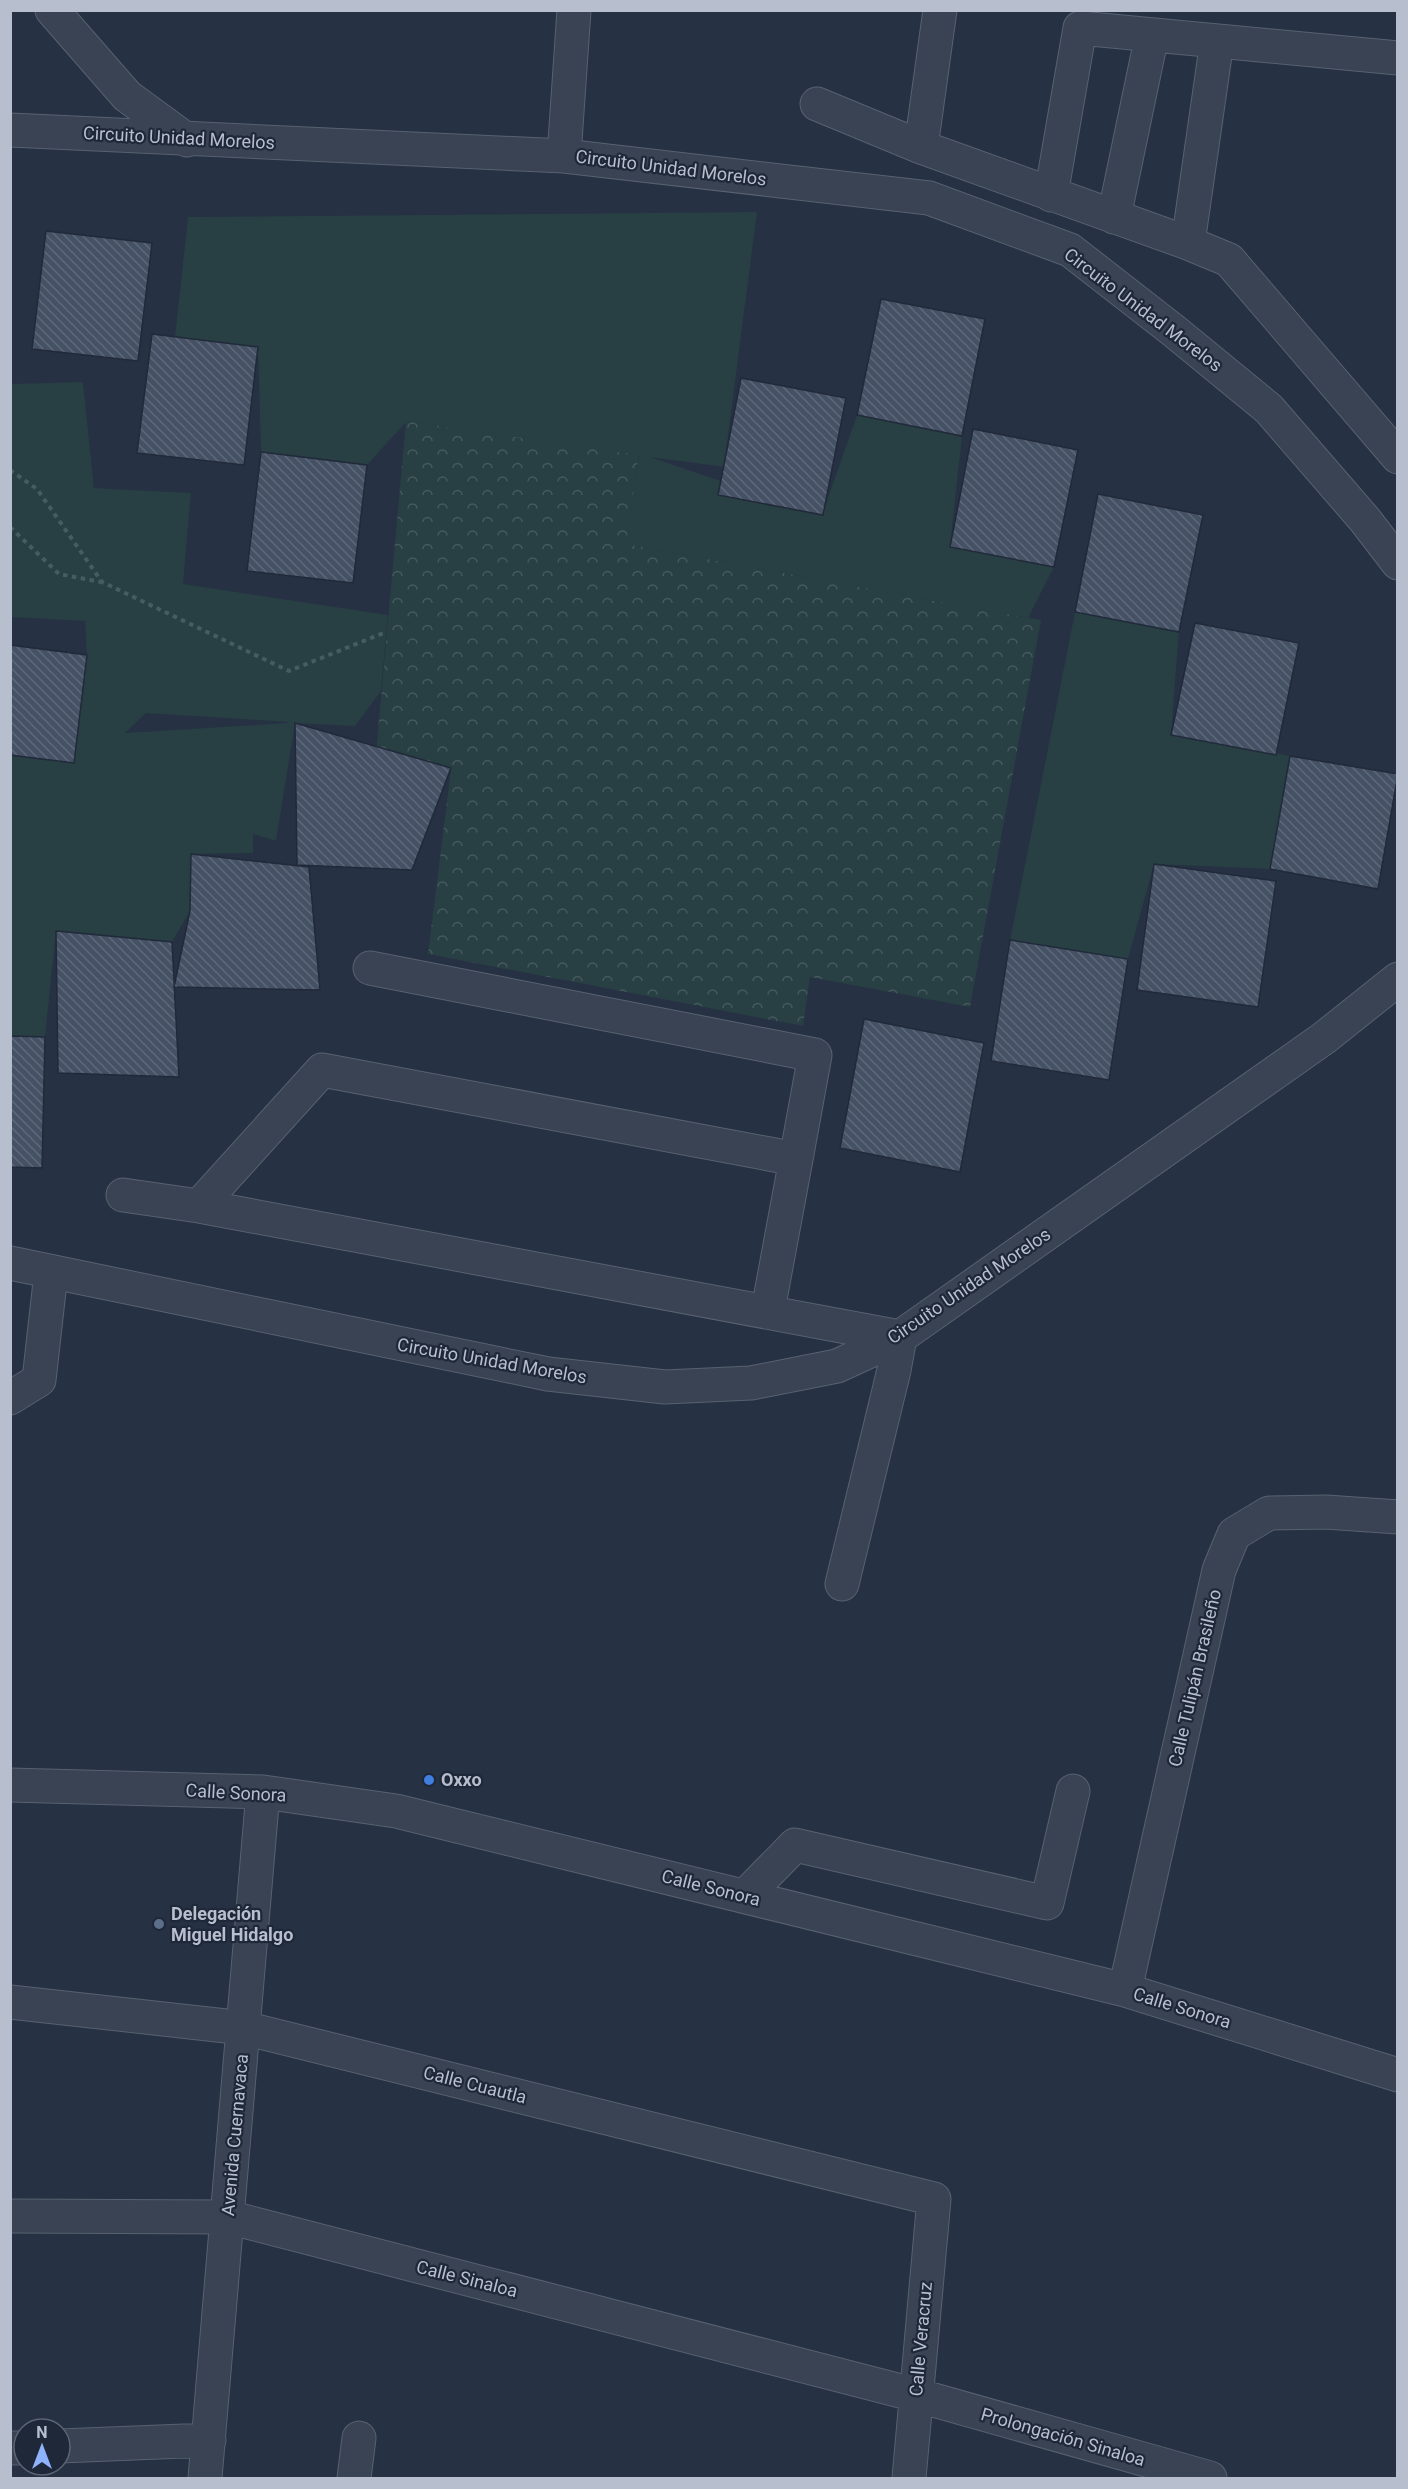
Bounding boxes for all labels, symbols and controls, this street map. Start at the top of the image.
street label: Circuito Unidad Morelos [83,122,276,153]
street label: Circuito Unidad Morelos [574,145,768,190]
street label: Circuito Unidad Morelos [1060,243,1226,376]
street label: Circuito Unidad Morelos [883,1223,1054,1348]
street label: Circuito Unidad Morelos [396,1333,589,1388]
street label: Calle Tulipán Brasileño [1164,1587,1225,1769]
place label: Oxxo [441,1769,482,1790]
marker: Oxxo [422,1773,436,1787]
street label: Calle Sonora [185,1779,287,1806]
street label: Calle Sonora [660,1865,763,1910]
place label: Delegación Miguel Hidalgo [171,1903,293,1945]
marker: Delegación Miguel Hidalgo [152,1917,166,1931]
street label: Calle Sonora [1131,1983,1233,2032]
street label: Avenida Cuernavaca [217,2053,252,2217]
street label: Calle Cuautla [421,2062,529,2107]
street label: Calle Sinaloa [414,2256,520,2301]
street label: Calle Veracruz [905,2281,936,2397]
street label: Prolongación Sinaloa [979,2403,1148,2470]
north arrow [12,2417,72,2477]
text: N [36,2423,48,2442]

